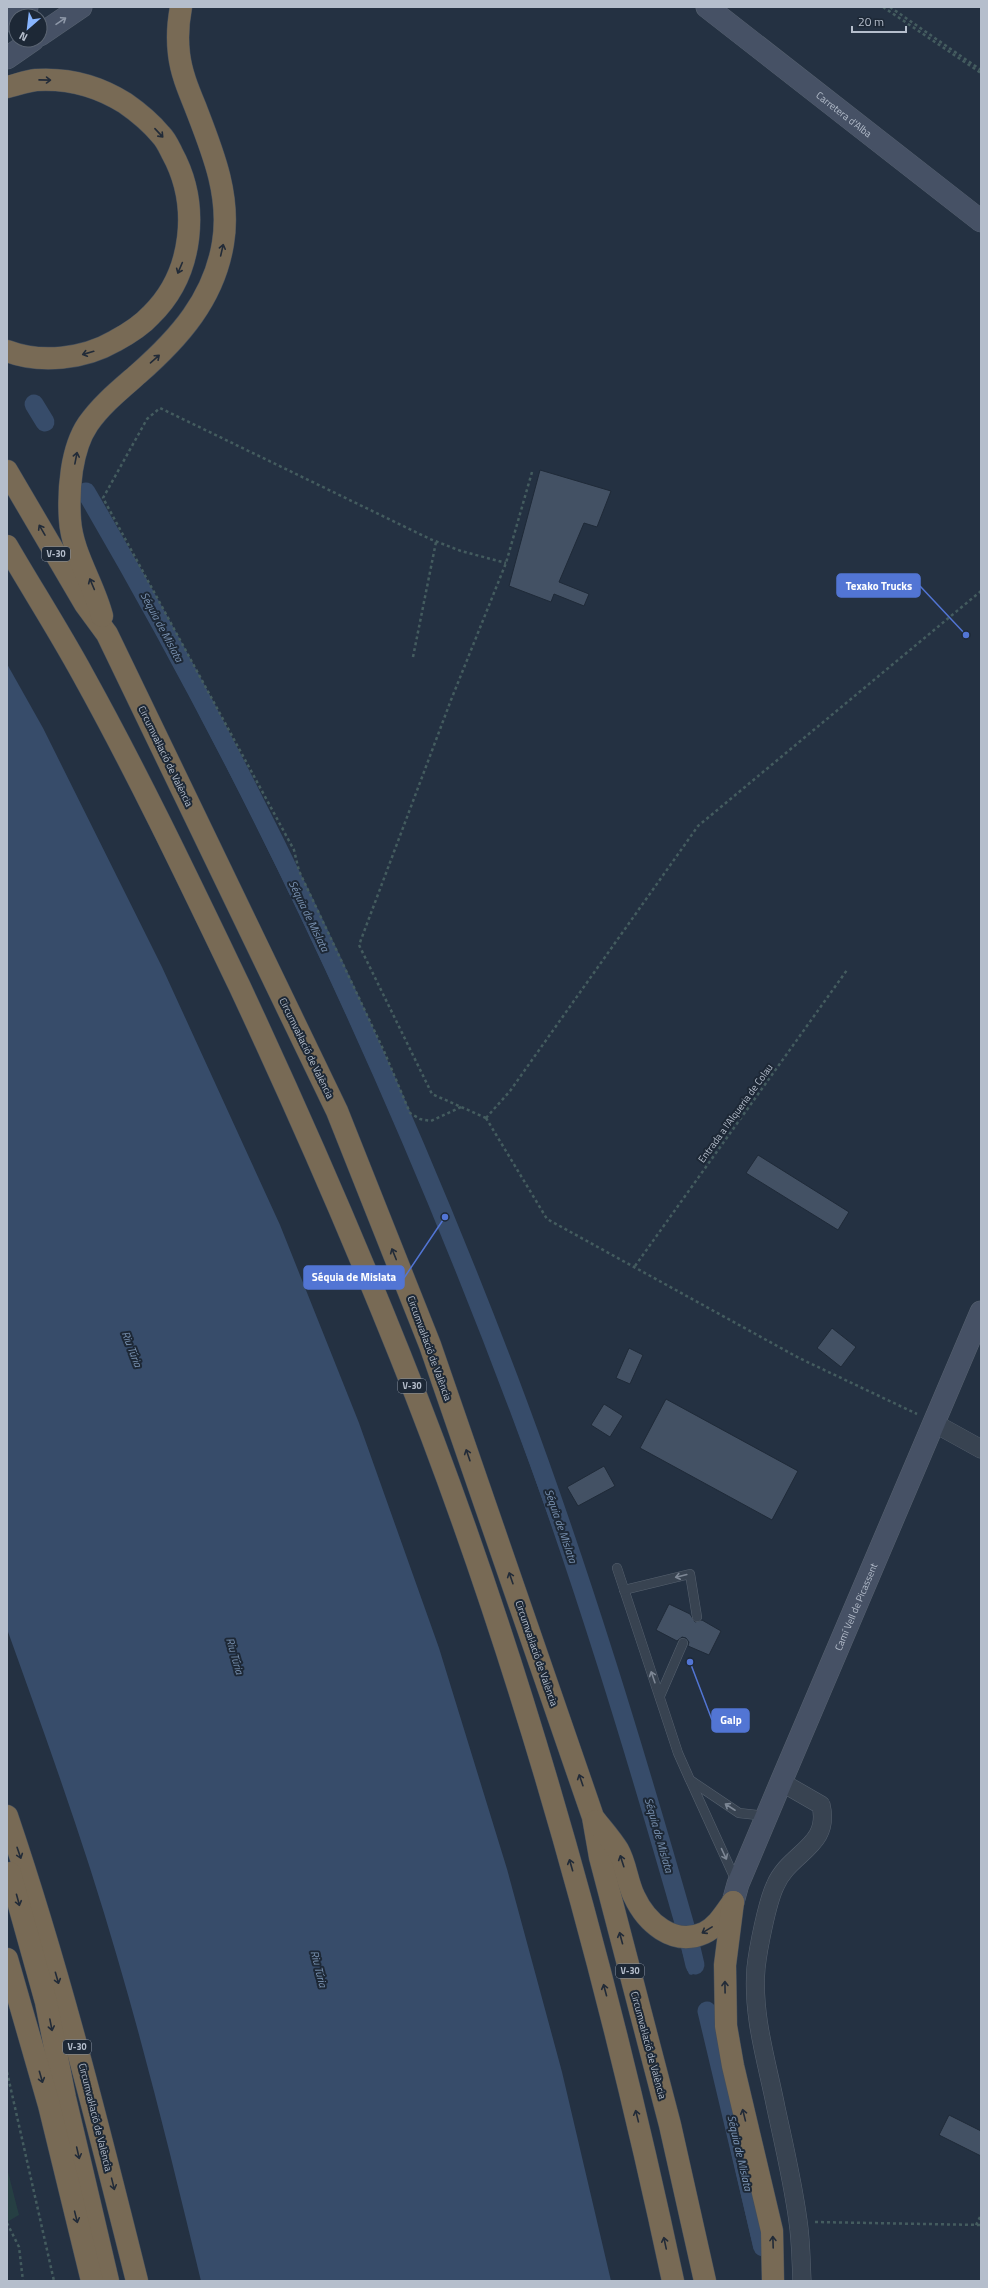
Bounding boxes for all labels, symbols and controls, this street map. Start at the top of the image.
north arrow [8,8,48,48]
scale bar [852,8,906,34]
text: 20 m [858,12,884,31]
one-way arrow [55,17,66,25]
text: N [16,28,30,46]
one-way arrow [38,76,51,84]
street label: Carretera d'Alba [813,88,875,141]
one-way arrow [154,128,163,138]
one-way arrow [218,244,226,257]
one-way arrow [176,262,183,274]
one-way arrow [82,350,95,357]
one-way arrow [150,355,160,364]
one-way arrow [72,452,80,465]
one-way arrow [37,524,45,536]
road number: V-30 [42,547,70,561]
callout: Texako Trucks [837,574,920,597]
one-way arrow [87,578,95,590]
text: Texako Trucks [846,578,912,594]
water label: Séquia de Mislata [137,589,187,665]
street label: Circumval·lació de València [135,703,197,809]
water label: Séquia de Mislata [285,878,333,955]
street label: Circumval·lació de València [276,995,338,1101]
street label: Entrada a l'Alqueria de Colau [694,1061,776,1166]
one-way arrow [390,1249,397,1261]
callout: Séquia de Mislata [304,1266,404,1289]
text: Séquia de Mislata [312,1269,397,1285]
street label: Circumval·lació de València [404,1294,456,1403]
water label: Riu Túria [118,1329,146,1370]
road number: V-30 [398,1379,426,1393]
one-way arrow [464,1449,472,1461]
water label: Séquia de Mislata [541,1487,581,1566]
street label: Camí Vell de Picassent [831,1560,882,1653]
one-way arrow [506,1572,514,1584]
one-way arrow [675,1573,688,1580]
street label: Circumval·lació de València [511,1598,562,1708]
water label: Riu Túria [222,1636,248,1677]
one-way arrow [649,1671,657,1683]
callout: Galp [712,1709,749,1732]
text: Galp [720,1712,742,1728]
one-way arrow [576,1774,584,1786]
water label: Séquia de Mislata [641,1796,677,1875]
one-way arrow [725,1803,736,1811]
one-way arrow [16,1847,24,1859]
one-way arrow [721,1847,728,1859]
one-way arrow [618,1854,625,1867]
one-way arrow [567,1858,574,1871]
one-way arrow [15,1893,22,1906]
one-way arrow [701,1926,712,1935]
one-way arrow [617,1932,625,1945]
water label: Riu Túria [307,1949,331,1990]
road number: V-30 [616,1964,644,1978]
one-way arrow [54,1971,61,1984]
one-way arrow [721,1981,729,1994]
one-way arrow [601,1984,608,1997]
street label: Circumval·lació de València [627,1990,670,2101]
one-way arrow [47,2019,55,2032]
road number: V-30 [63,2040,91,2054]
street label: Circumval·lació de València [75,2062,116,2173]
one-way arrow [38,2070,45,2083]
one-way arrow [740,2109,748,2122]
one-way arrow [633,2110,640,2123]
water label: Séquia de Mislata [724,2114,757,2193]
one-way arrow [74,2146,82,2159]
one-way arrow [110,2177,117,2190]
one-way arrow [73,2210,80,2223]
one-way arrow [769,2236,776,2249]
one-way arrow [661,2237,669,2250]

